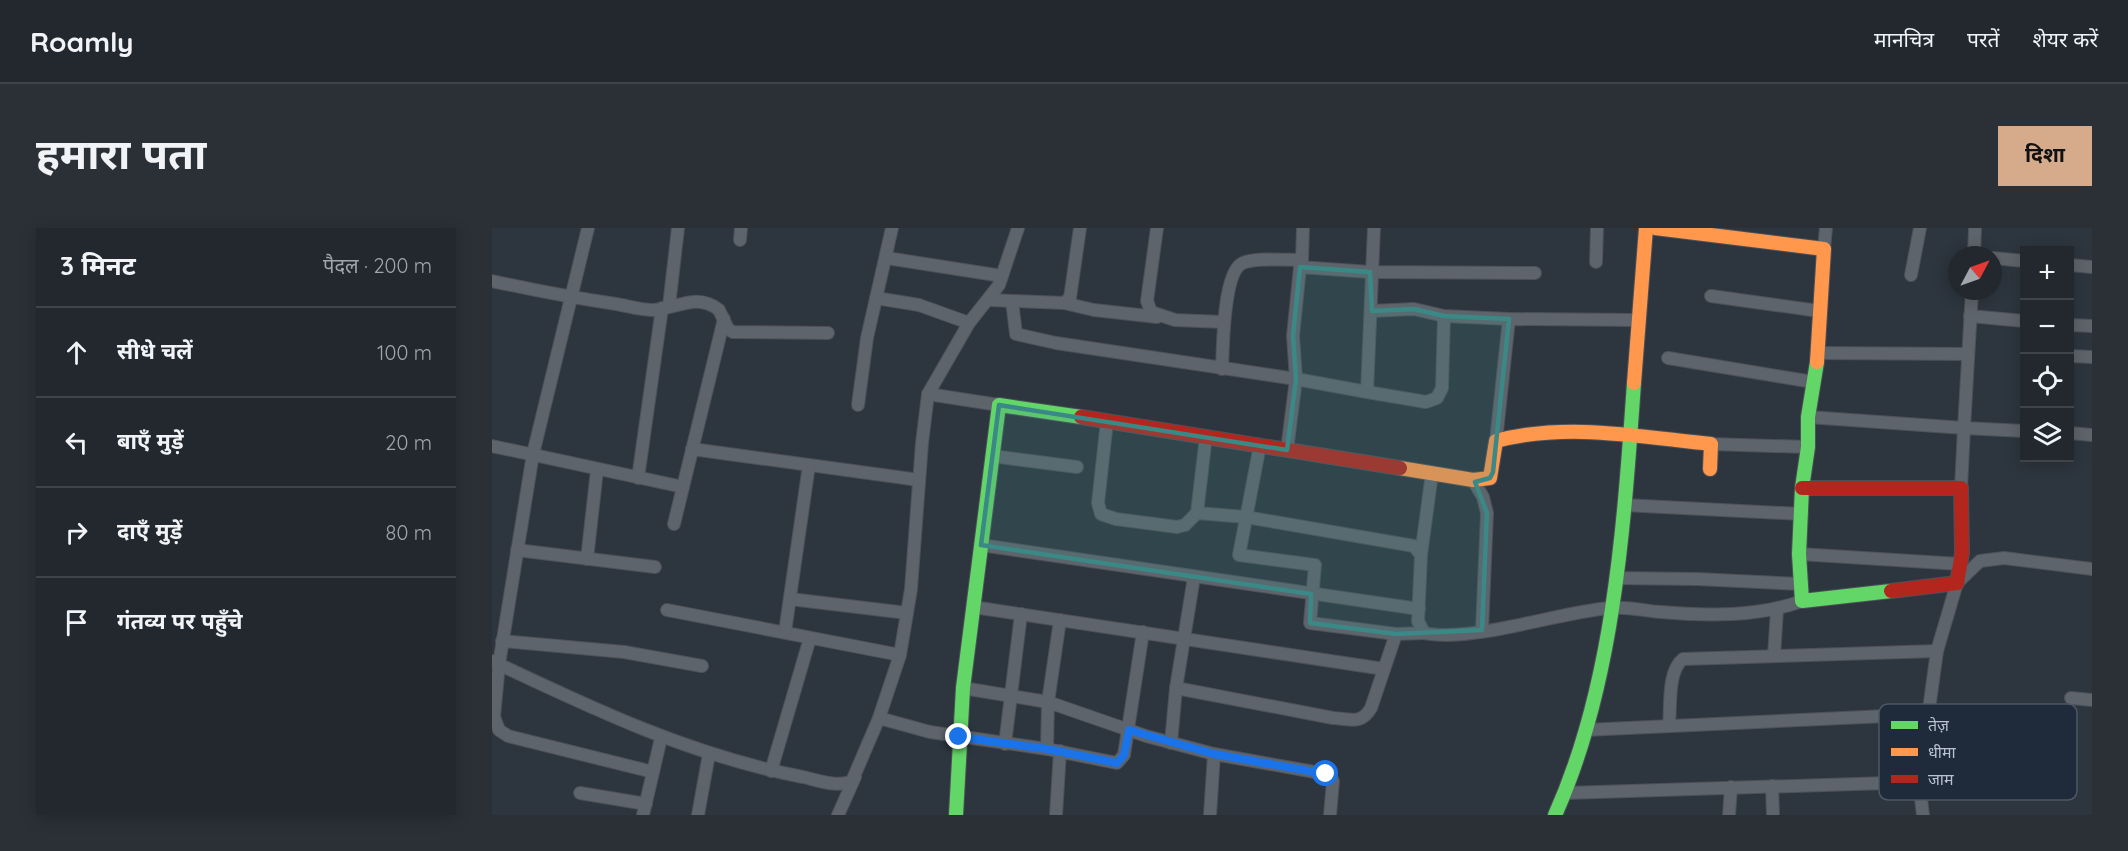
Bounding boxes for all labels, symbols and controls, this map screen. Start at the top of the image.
text: Roamly [30,24,134,59]
text: मानचित्र [1874,26,1934,52]
text: परतें [1967,26,2000,52]
text: शेयर करें [2033,26,2098,52]
button: दिशा [1998,126,2092,186]
text: हमारा पता [36,127,206,180]
north arrow [1948,246,2002,300]
map controls [2020,246,2074,462]
button: + [2020,246,2074,300]
text: 3 मिनट [60,249,136,282]
text: पैदल · 200 m [323,253,432,278]
button: − [2020,300,2074,354]
icon: ahead [60,336,93,369]
text: सीधे चलें [117,337,193,365]
text: 100 m [377,340,432,365]
button: locate [2020,354,2074,408]
button: layers [2020,408,2074,462]
icon: left [60,426,93,459]
text: बाएँ मुड़ें [117,427,183,455]
text: 20 m [385,430,432,455]
icon: right [60,516,93,549]
text: दाएँ मुड़ें [117,517,182,545]
text: 80 m [386,520,432,545]
icon: arrive [60,606,93,639]
text: गंतव्य पर पहुँचे [117,607,242,635]
legend [1879,704,2077,800]
text: तेज़ [1928,715,1950,735]
route end [945,723,971,749]
text: धीमा [1928,742,1957,762]
route start [1312,760,1338,786]
text: जाम [1928,769,1954,789]

